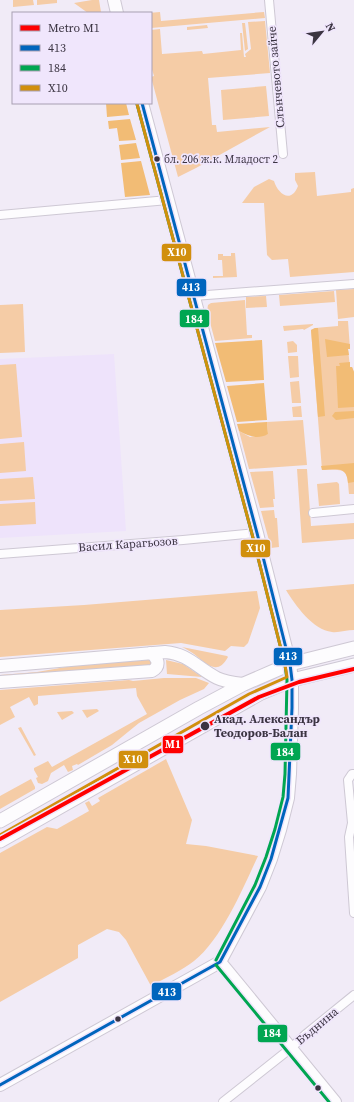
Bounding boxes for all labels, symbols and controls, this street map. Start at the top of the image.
legend [12,12,152,104]
north arrow [302,12,342,52]
text: Metro M1 [48,20,100,36]
text: N [322,20,339,35]
street label: Слънчевото зайче [264,25,288,129]
text: 413 [48,40,66,56]
text: 184 [48,60,66,76]
text: Х10 [48,80,68,96]
place label: бл. 206 ж.к. Младост 2 [164,152,278,167]
marker: бл. 206 ж.к. Младост 2 [152,154,162,164]
line badge: Х10 [161,243,192,262]
text: Х10 [167,245,187,260]
line badge: 413 [176,278,207,297]
text: 413 [182,280,200,295]
line badge: 184 [179,309,210,328]
text: 184 [185,312,203,327]
street label: Васил Карагьозов [78,533,178,555]
line badge: Х10 [240,539,271,558]
text: Х10 [246,541,266,556]
line badge: 413 [273,647,303,666]
text: 413 [279,649,297,664]
place label: Акад. Александър Теодоров-Балан [214,711,320,741]
marker: Акад. Александър Теодоров-Балан [199,720,211,732]
line badge: M1 [162,735,184,754]
text: M1 [165,737,181,752]
line badge: 184 [270,742,301,761]
text: 184 [276,745,294,760]
line badge: Х10 [118,750,149,769]
text: Х10 [123,752,143,767]
line badge: 413 [151,982,182,1001]
text: 413 [158,985,176,1000]
street label: Бъднина [292,1003,342,1048]
unlabelled marker [113,1014,123,1024]
line badge: 184 [257,1024,288,1043]
text: 184 [263,1026,281,1041]
unlabelled marker [313,1083,323,1093]

